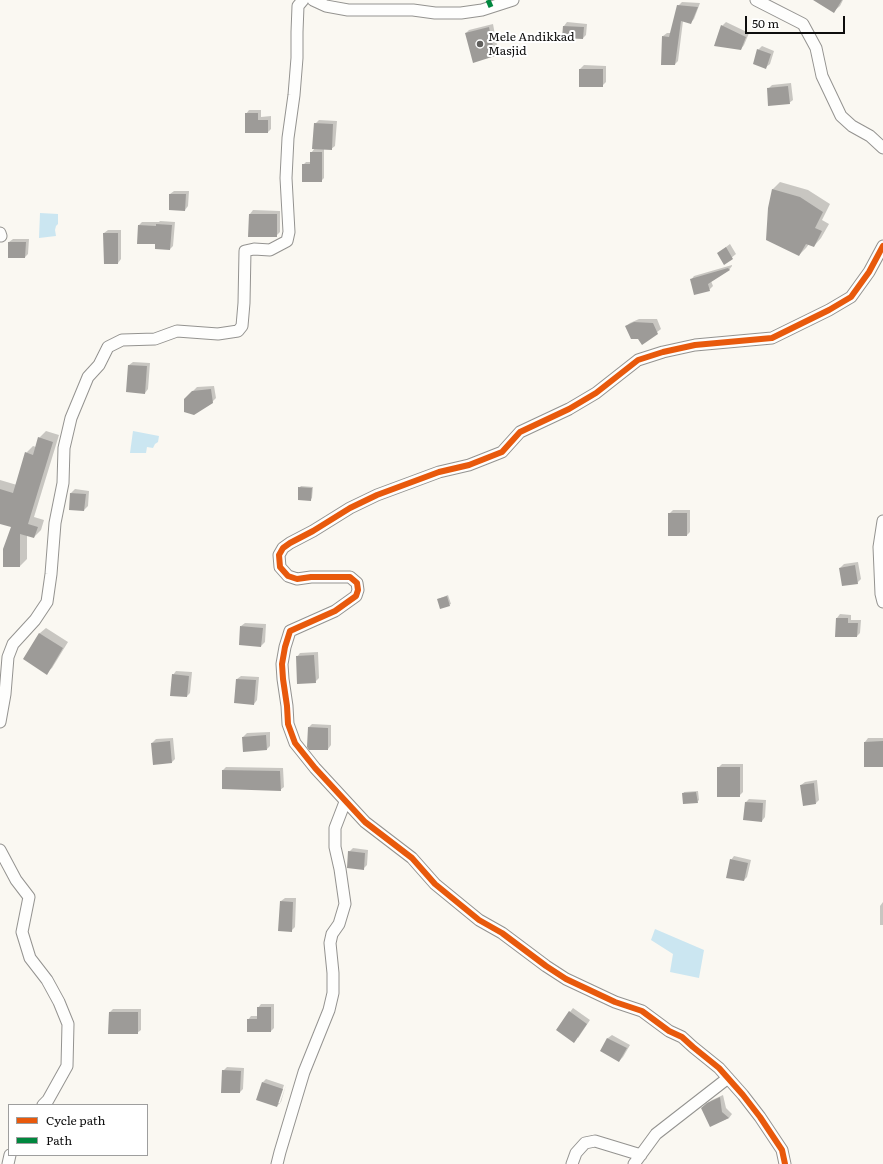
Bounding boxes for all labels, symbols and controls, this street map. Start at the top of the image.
scale bar [747,8,847,34]
text: 50 m [752,14,779,32]
place label: Mele Andikkad Masjid [488,30,575,58]
marker: Mele Andikkad Masjid [475,39,485,49]
legend [8,1104,148,1156]
text: Cycle path [46,1111,106,1129]
text: Path [46,1131,72,1149]

